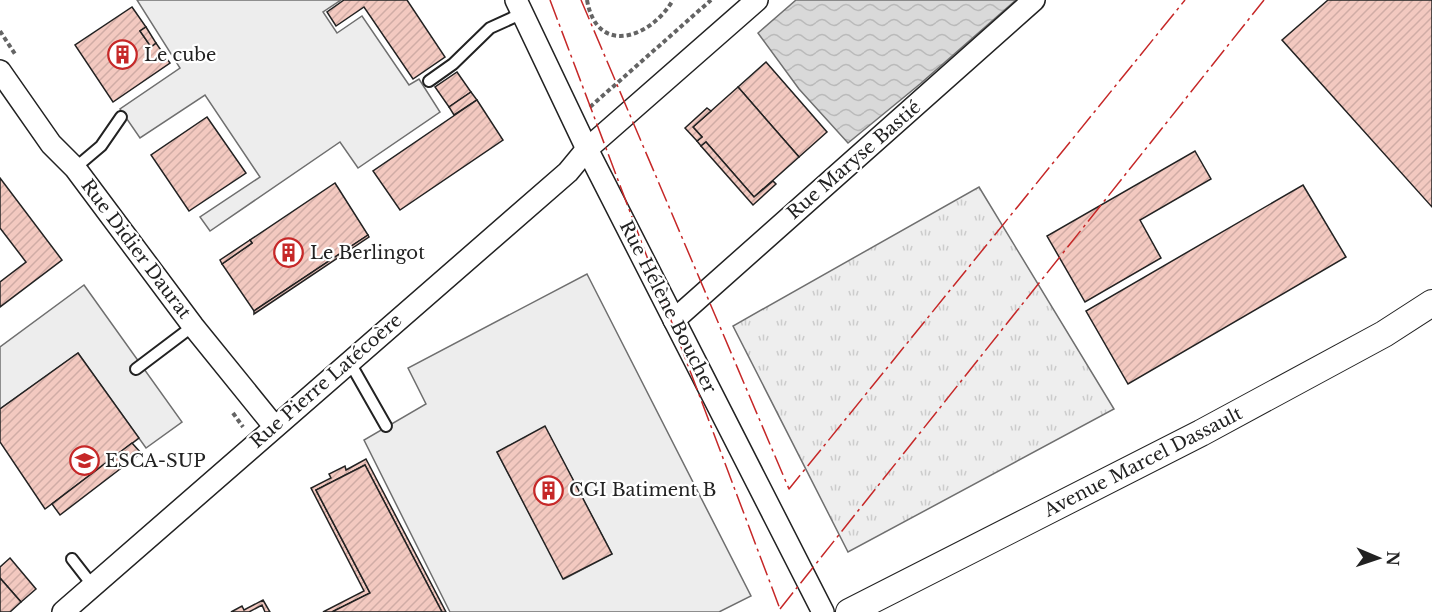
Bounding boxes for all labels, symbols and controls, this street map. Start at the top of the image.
building icon: Le cube [107,39,139,71]
place label: Le cube [144,44,216,66]
street label: Rue Maryse Bastié [783,96,925,224]
street label: Rue Didier Daurat [76,175,196,323]
street label: Rue Hélène Boucher [615,217,721,397]
building icon: Le Berlingot [273,237,305,269]
place label: Le Berlingot [310,242,425,264]
street label: Rue Pierre Latécoère [246,309,406,453]
street label: Avenue Marcel Dassault [1039,402,1246,522]
school or university icon: ESCA-SUP [68,445,100,477]
place label: ESCA-SUP [105,450,206,472]
building icon: CGI Batiment B [532,474,564,506]
place label: CGI Batiment B [569,479,716,501]
north arrow [1348,528,1408,588]
text: N [1383,551,1403,566]

